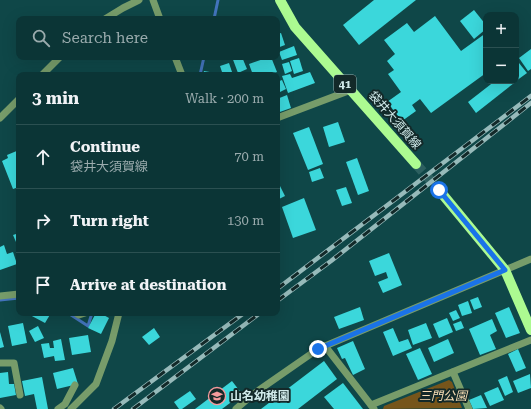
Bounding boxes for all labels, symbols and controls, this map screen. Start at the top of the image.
map controls [483,12,519,84]
button: + [483,12,519,48]
search box [16,16,280,60]
icon: search [30,27,52,49]
text: Search here [62,29,148,47]
button: − [483,48,519,84]
road number: 41 [334,75,356,93]
street label: 袋井大須賀線 [365,87,424,152]
text: 3 min [32,88,79,108]
text: Walk · 200 m [185,91,264,106]
text: Continue [70,138,140,156]
icon: ahead [32,146,54,168]
text: 70 m [234,149,264,164]
text: 袋井大須賀線 [70,159,148,174]
route start [430,181,448,199]
icon: right [32,210,54,232]
text: Turn right [70,212,149,230]
text: 130 m [227,213,264,228]
icon: arrive [32,274,54,296]
text: Arrive at destination [70,276,226,294]
route end [309,340,327,358]
school or university icon: 山名幼稚園 [207,386,227,406]
place label: 山名幼稚園 [230,389,290,403]
park label: 三門公園 [419,389,469,403]

